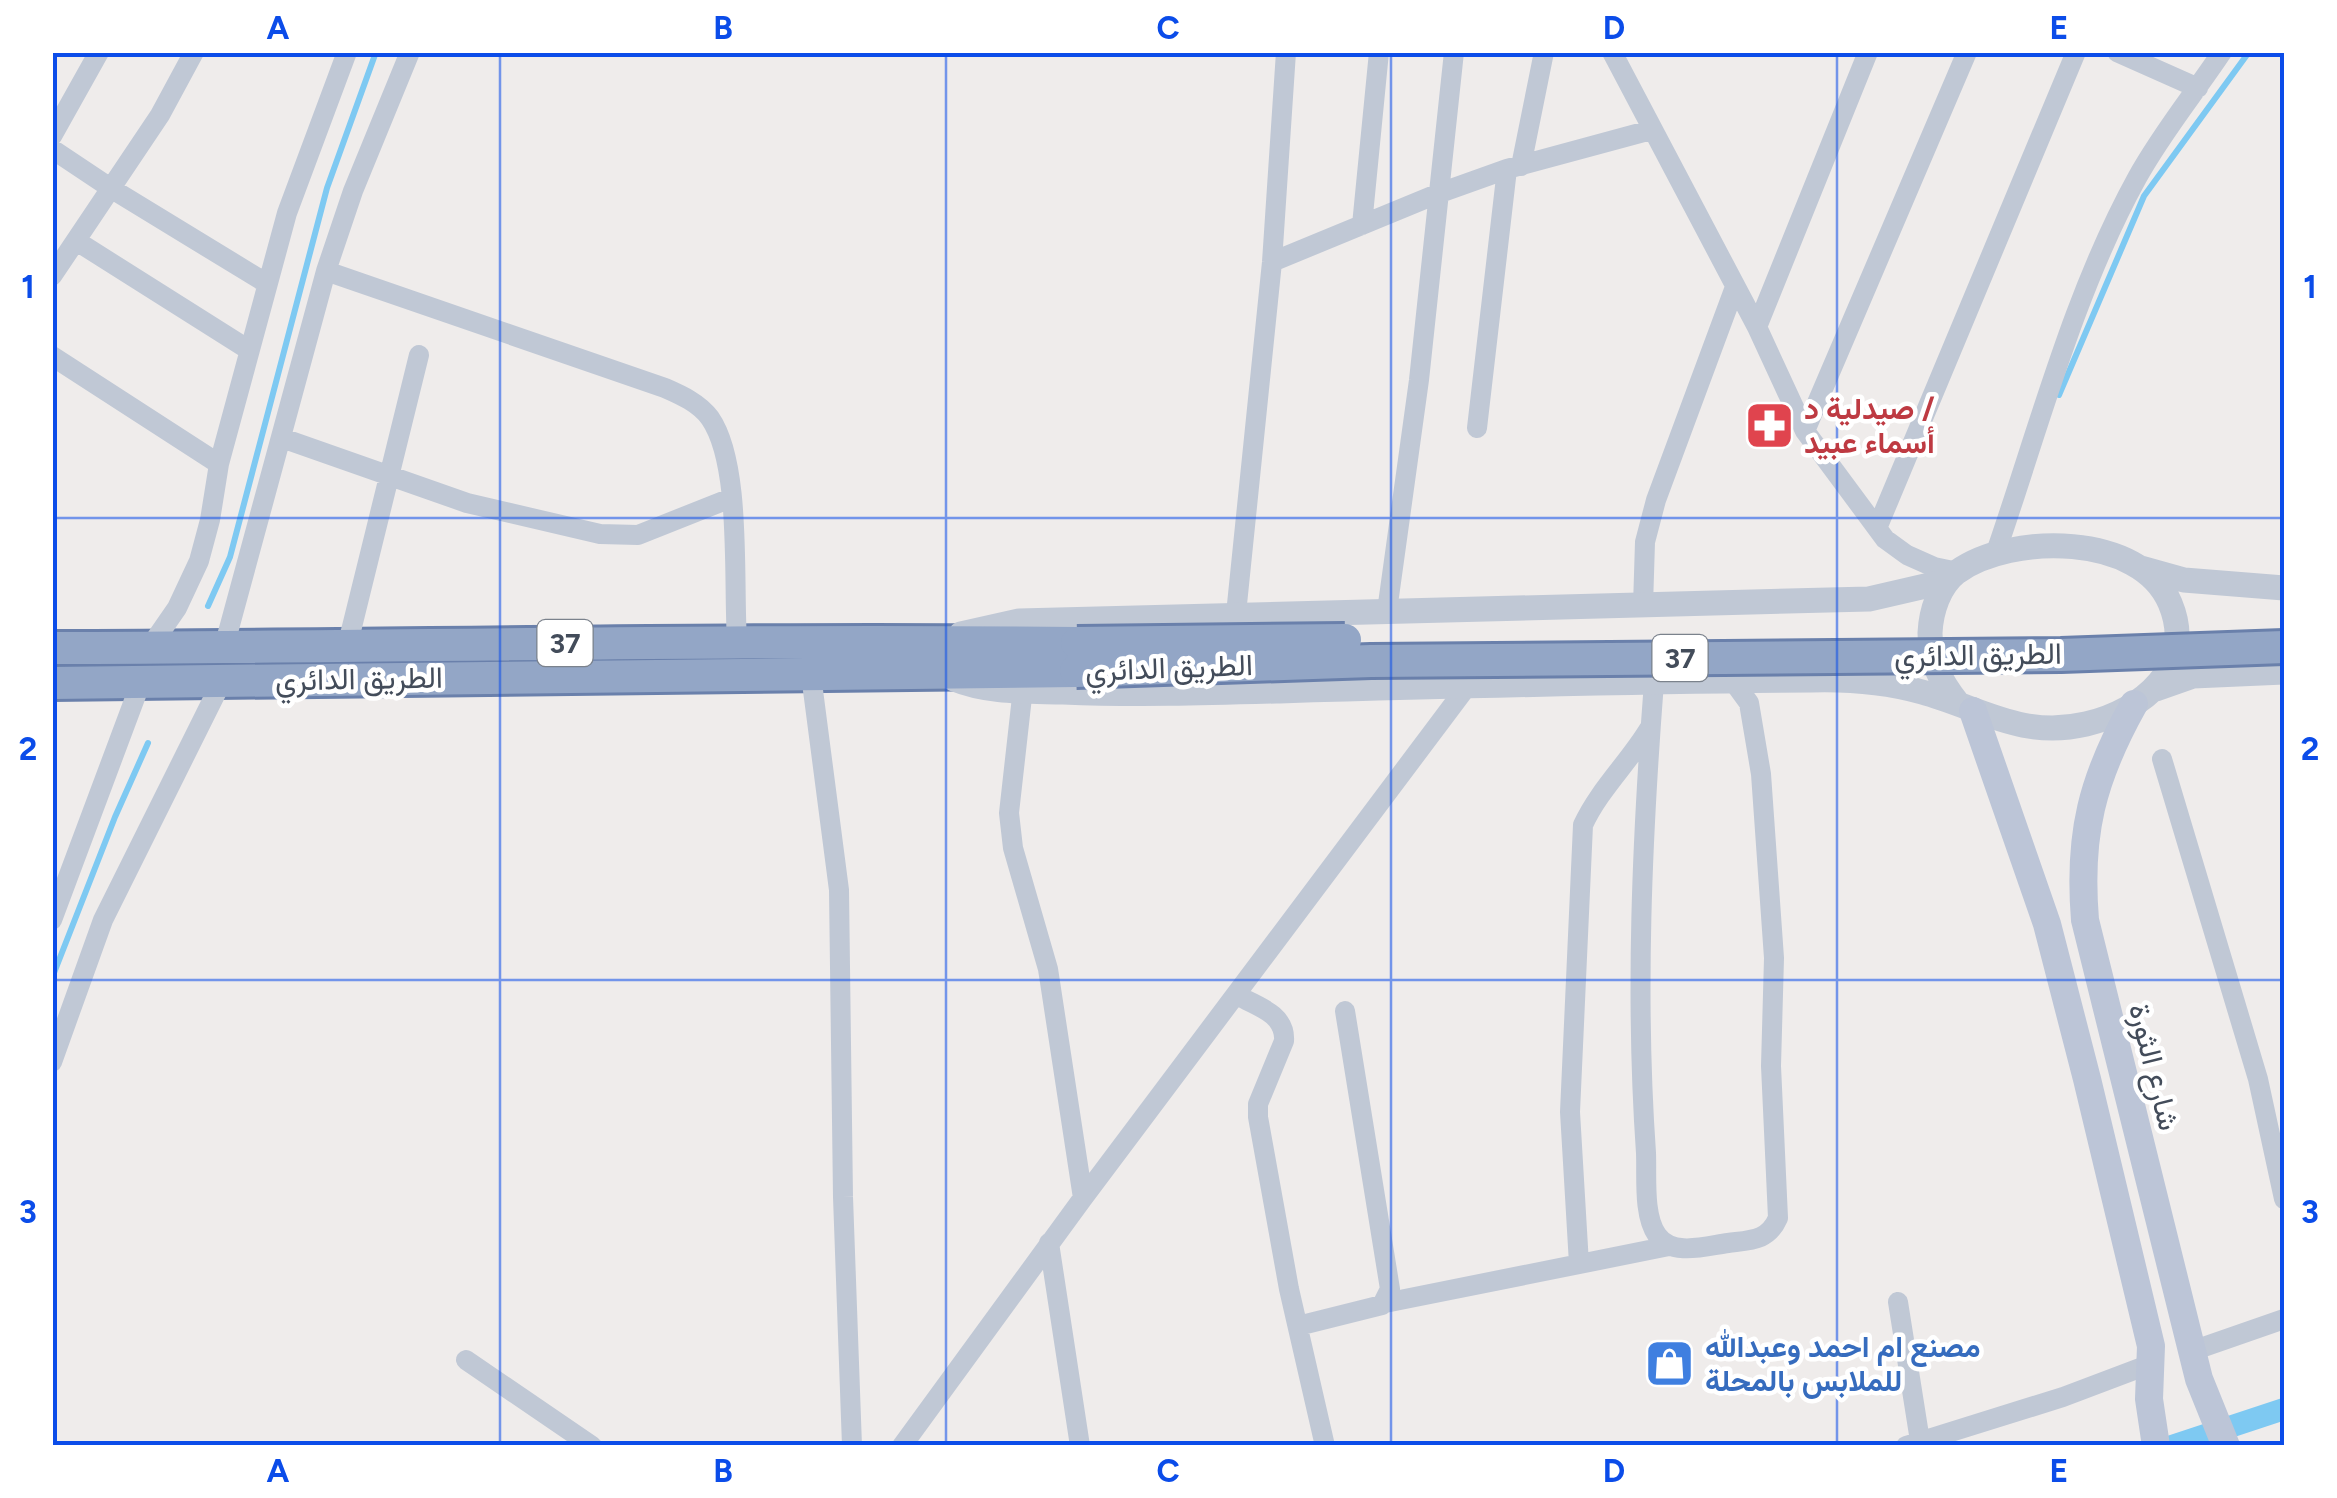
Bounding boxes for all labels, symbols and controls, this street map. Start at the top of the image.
text: A [267,9,290,47]
text: B [713,9,733,47]
text: C [1156,9,1180,47]
text: D [1603,9,1625,47]
text: E [2050,9,2068,47]
text: 1 [21,268,35,306]
text: 1 [2303,268,2317,306]
place label: صيدلية د / أسماء عبيد [1804,390,1935,461]
pharmacy icon: صيدلية د / أسماء عبيد [1743,400,1795,452]
road number: 37 [538,620,592,666]
road number: 37 [1652,635,1708,681]
street label: الطريق الدائري [1894,635,2062,680]
street label: الطريق الدائري [1084,646,1254,695]
street label: الطريق الدائري [275,659,443,704]
text: 2 [19,730,37,768]
text: 2 [2301,730,2319,768]
street label: شارع الثورة [2119,1000,2188,1135]
text: 3 [19,1193,37,1231]
text: 3 [2301,1193,2319,1231]
place label: مصنع ام احمد وعبدالله للملابس بالمحلة [1705,1328,1981,1399]
shop icon: مصنع ام احمد وعبدالله للملابس بالمحلة [1644,1338,1696,1390]
text: A [267,1452,290,1490]
text: B [713,1452,733,1490]
text: C [1156,1452,1180,1490]
text: D [1603,1452,1625,1490]
text: E [2050,1452,2068,1490]

